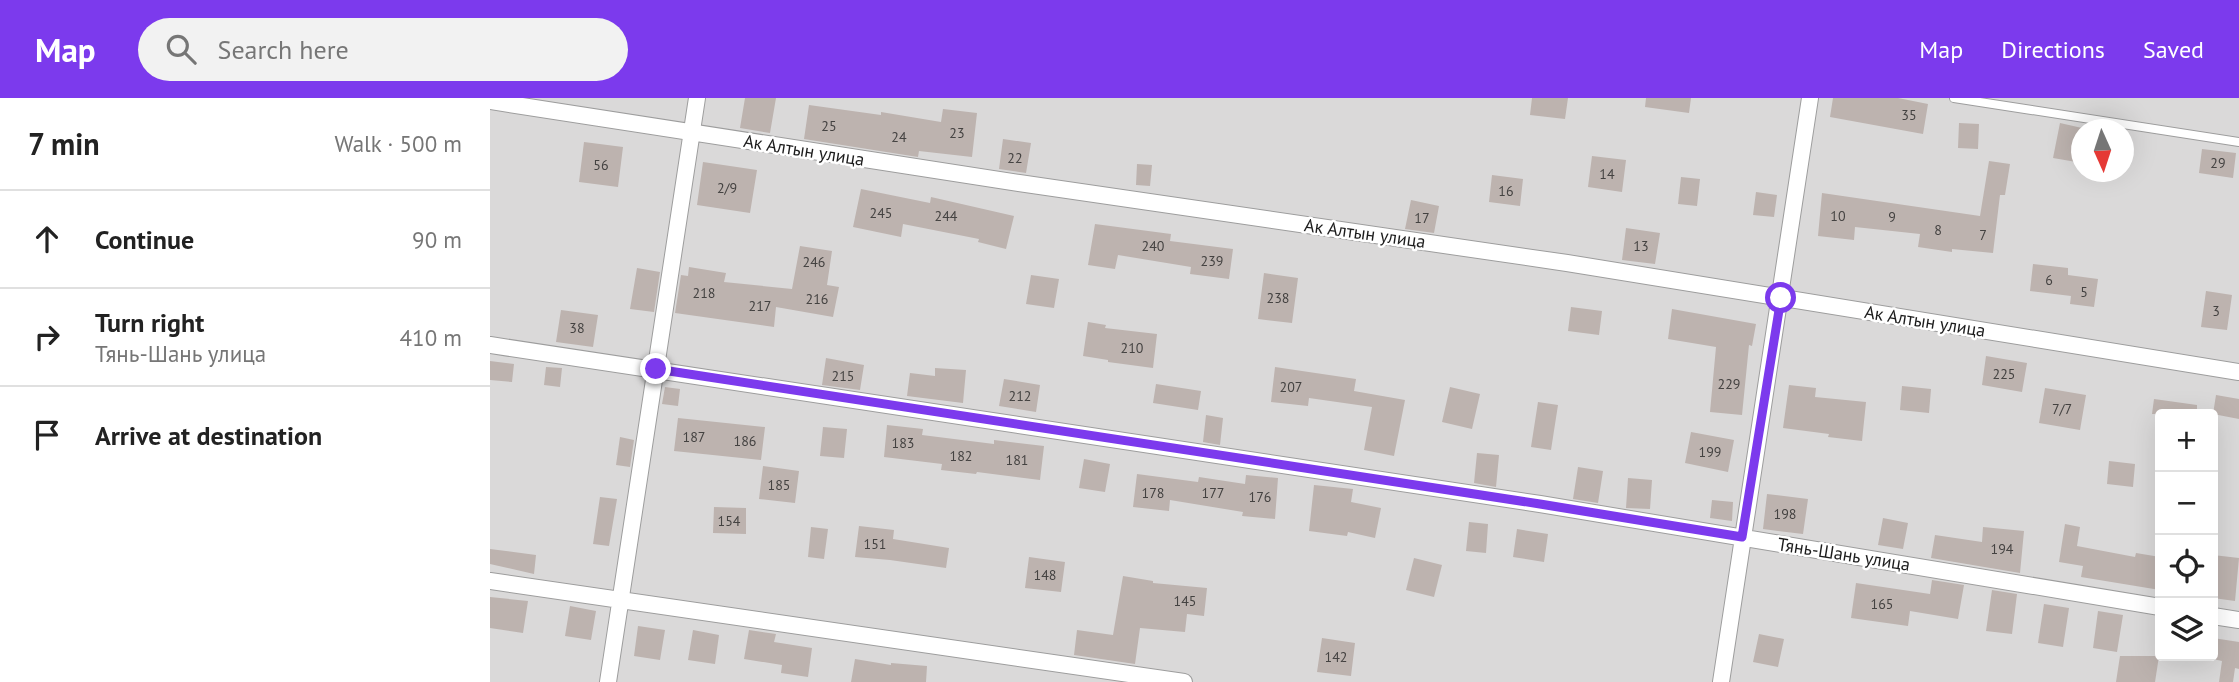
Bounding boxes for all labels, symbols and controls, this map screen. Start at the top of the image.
search box [138,18,628,81]
text: Map [35,28,96,71]
icon: search [162,30,200,68]
text: Search here [218,33,349,66]
text: Map [1919,34,1963,65]
text: Directions [2001,34,2105,65]
text: Saved [2143,34,2204,65]
house number: 35 [1901,106,1917,124]
house number: 25 [821,117,837,135]
north arrow [2071,119,2134,182]
text: 7 min [28,124,100,163]
house number: 23 [949,124,965,142]
house number: 24 [891,128,907,146]
text: Walk · 500 m [335,129,462,158]
street label: Ак Алтын улица [742,129,866,171]
house number: 22 [1007,149,1023,167]
house number: 29 [2210,154,2226,172]
house number: 56 [593,156,609,174]
house number: 14 [1599,165,1615,183]
house number: 2/9 [717,179,737,197]
house number: 16 [1498,182,1514,200]
house number: 245 [870,204,892,222]
house number: 244 [935,207,958,225]
house number: 10 [1830,207,1846,225]
house number: 9 [1888,208,1896,226]
house number: 17 [1414,209,1430,227]
street label: Ак Алтын улица [1303,213,1427,253]
icon: ahead [28,220,66,258]
house number: 8 [1934,221,1942,239]
text: Continue [95,223,194,256]
text: 90 m [412,225,462,254]
house number: 7 [1979,226,1987,244]
house number: 240 [1142,237,1165,255]
house number: 13 [1633,237,1649,255]
house number: 239 [1201,252,1223,270]
house number: 246 [803,253,825,271]
house number: 6 [2045,271,2053,289]
route start [1765,282,1796,313]
house number: 5 [2080,283,2088,301]
house number: 218 [693,284,715,302]
house number: 238 [1267,289,1289,307]
house number: 216 [806,290,828,308]
house number: 217 [749,297,771,315]
street label: Ак Алтын улица [1863,300,1987,342]
house number: 3 [2212,302,2220,320]
text: Turn right [95,306,204,339]
icon: right [28,318,66,356]
house number: 38 [569,319,585,337]
text: 410 m [400,323,462,352]
text: Тянь-Шань улица [95,339,266,368]
house number: 210 [1121,339,1144,357]
route end [640,353,671,384]
house number: 225 [1993,365,2015,383]
house number: 215 [832,367,854,385]
house number: 229 [1718,375,1740,393]
house number: 207 [1280,378,1302,396]
house number: 212 [1009,387,1031,405]
house number: 7/7 [2052,400,2072,418]
map controls [2155,409,2218,661]
button: + [2155,409,2218,472]
icon: arrive [28,416,66,454]
text: Arrive at destination [95,419,322,452]
house number: 187 [683,428,705,446]
house number: 186 [734,432,756,450]
house number: 183 [892,434,914,452]
house number: 199 [1699,443,1721,461]
house number: 182 [950,447,972,465]
house number: 181 [1006,451,1028,469]
button: − [2155,472,2218,535]
house number: 185 [768,476,790,494]
house number: 178 [1142,484,1164,502]
house number: 177 [1202,484,1224,502]
house number: 176 [1249,488,1271,506]
house number: 198 [1774,505,1796,523]
house number: 154 [718,512,741,530]
street label: Тянь-Шань улица [1776,532,1912,576]
house number: 151 [864,535,886,553]
button: locate [2155,535,2218,598]
house number: 194 [1991,540,2014,558]
house number: 148 [1034,566,1056,584]
house number: 145 [1174,592,1196,610]
house number: 165 [1871,595,1893,613]
button: layers [2155,598,2218,661]
house number: 142 [1325,648,1347,666]

